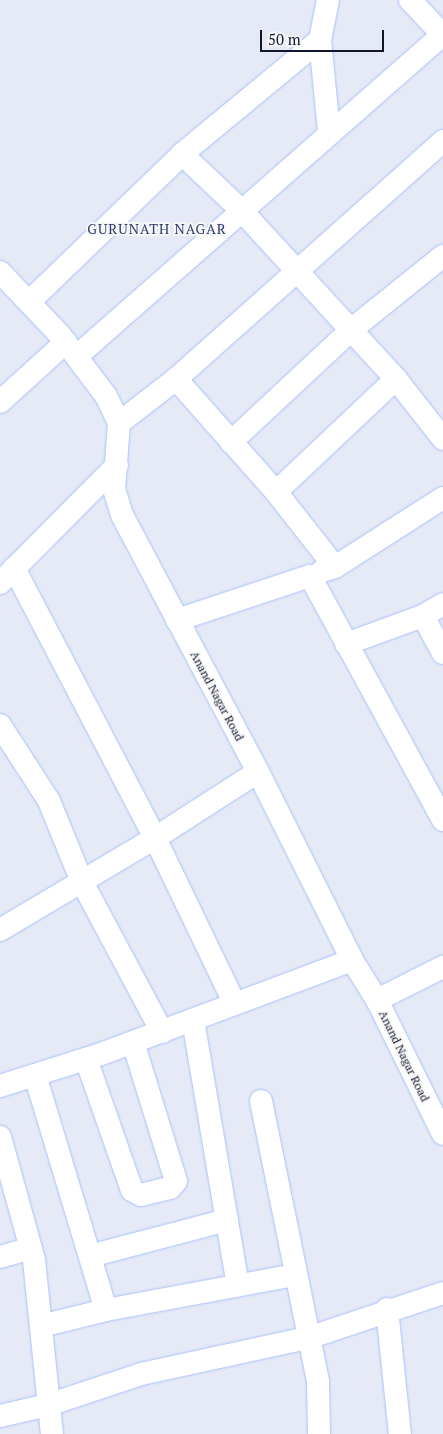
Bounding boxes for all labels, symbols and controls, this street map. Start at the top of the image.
scale bar [263,20,387,52]
text: 50 m [268,29,301,49]
district label: GURUNATH NAGAR [86,221,228,237]
street label: Anand Nagar Road [187,649,247,743]
street label: Anand Nagar Road [376,1008,432,1104]

